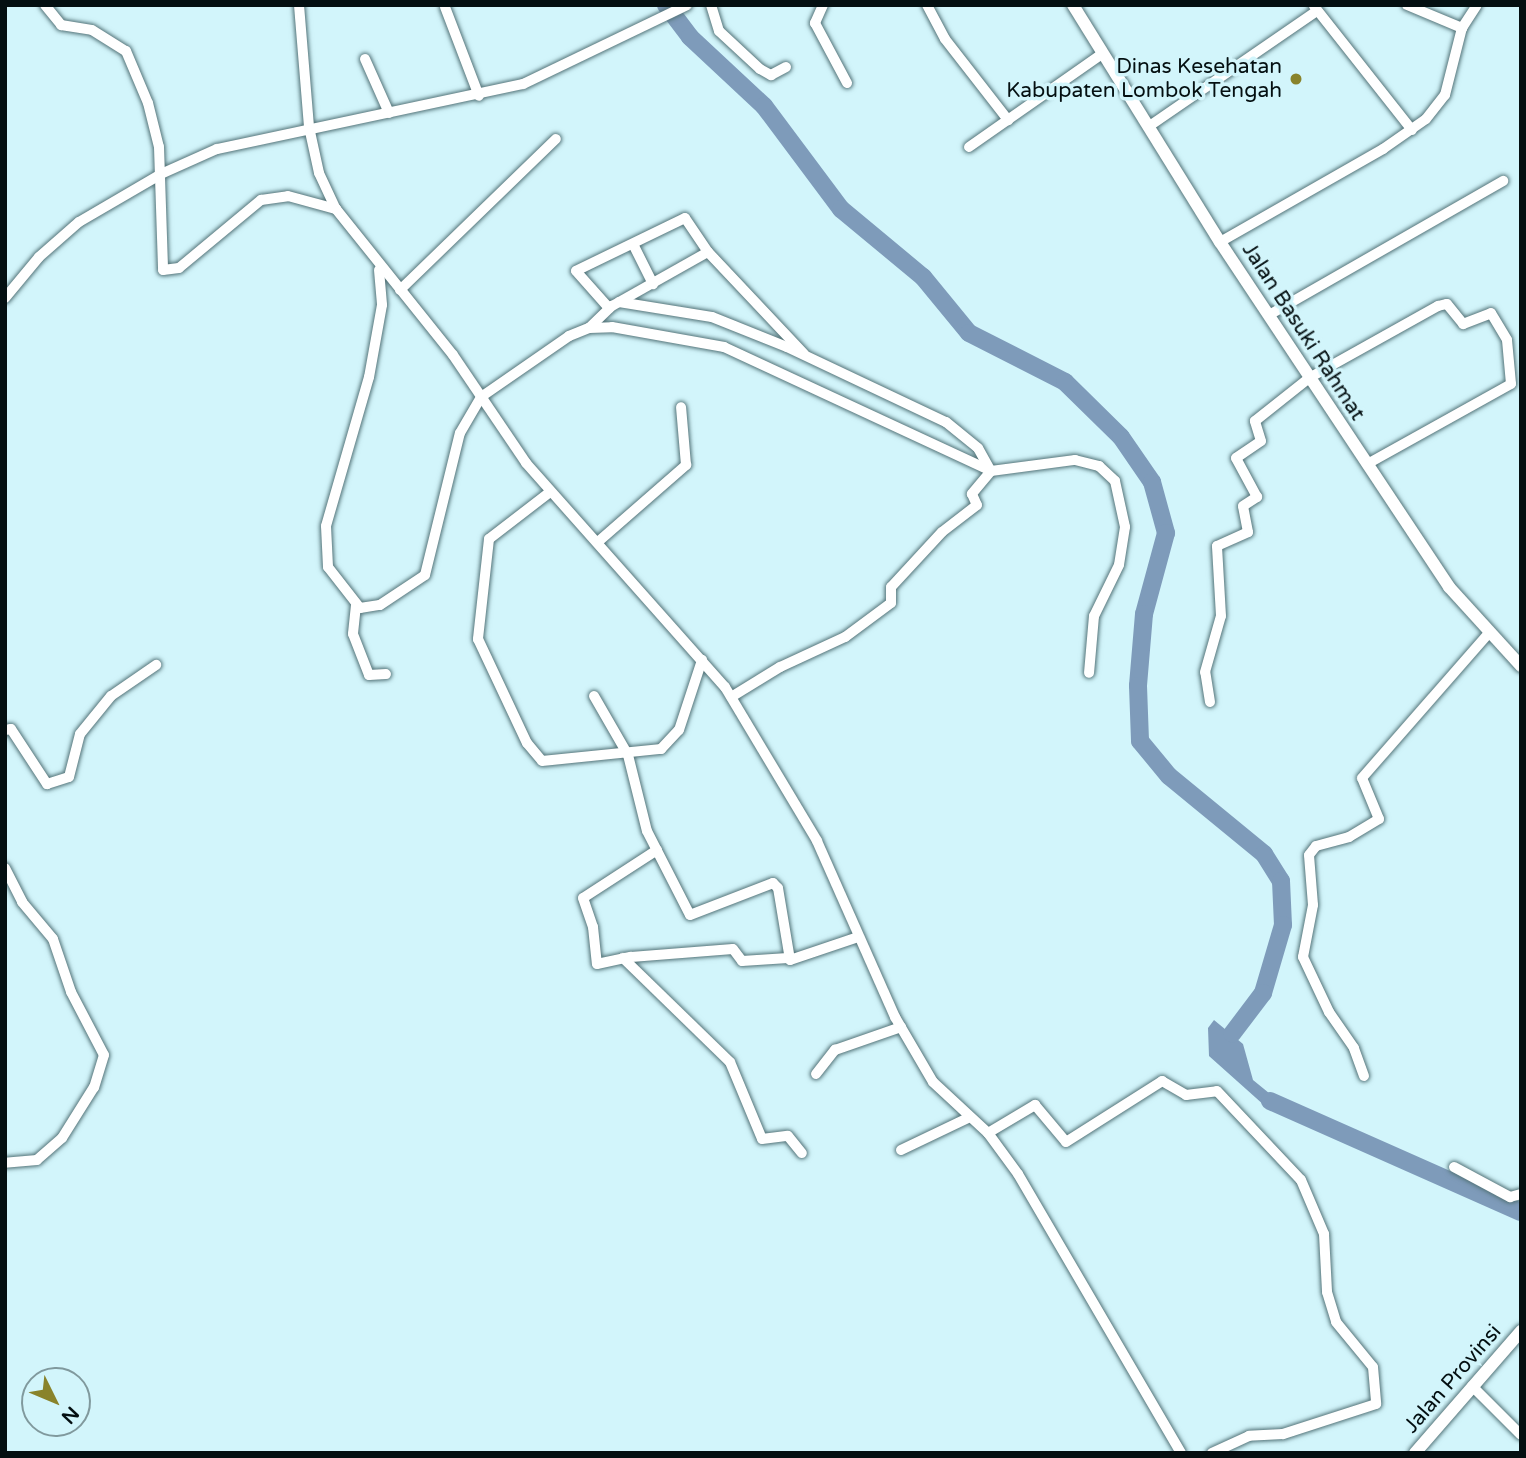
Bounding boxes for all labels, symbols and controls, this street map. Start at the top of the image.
place label: Dinas Kesehatan Kabupaten Lombok Tengah [1006,54,1282,104]
marker: Dinas Kesehatan Kabupaten Lombok Tengah [1288,71,1304,87]
street label: Jalan Basuki Rahmat [1236,238,1370,426]
street label: Jalan Provinsi [1399,1320,1507,1438]
north arrow [21,1367,91,1437]
text: N [57,1402,83,1428]

